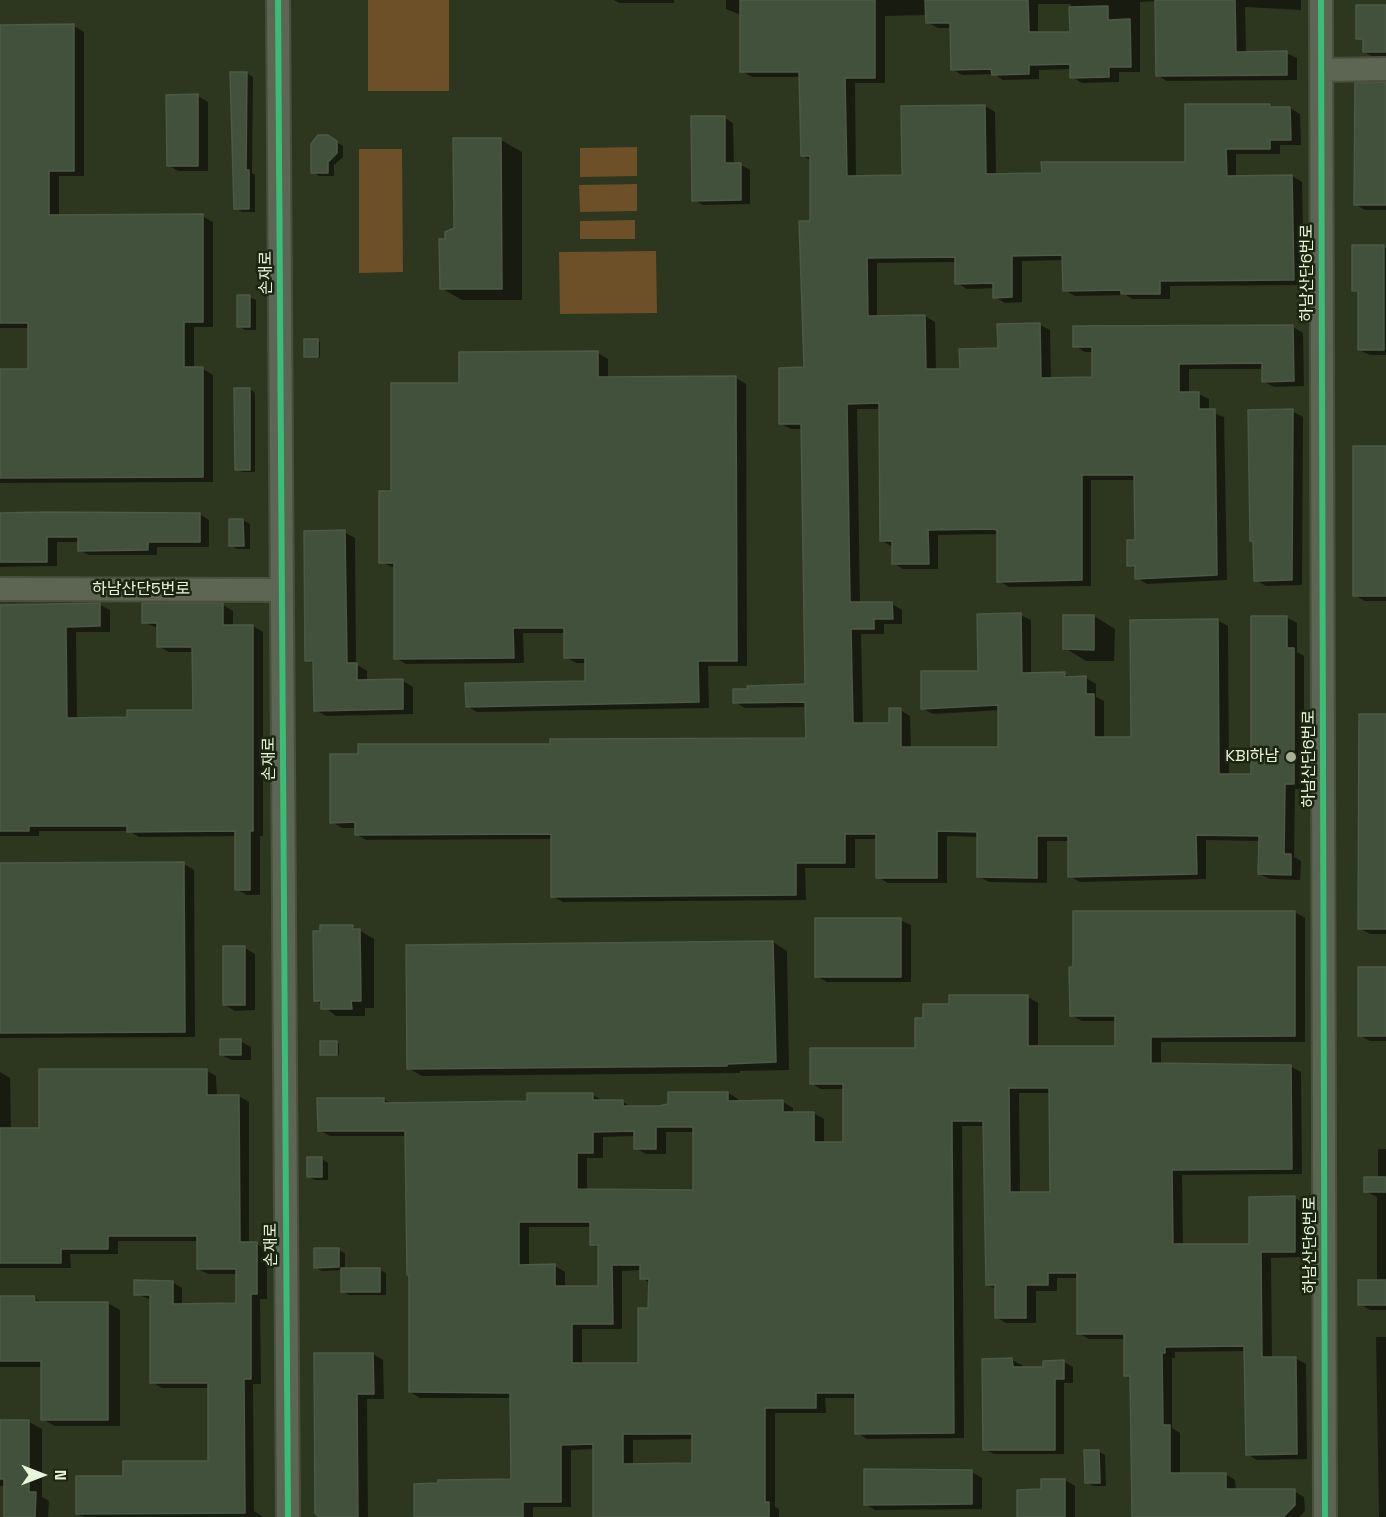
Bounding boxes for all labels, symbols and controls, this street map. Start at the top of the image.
street label: 하남산단6번로 [1298,224,1318,322]
street label: 손재로 [257,251,277,295]
street label: 하남산단5번로 [92,580,190,600]
street label: 하남산단6번로 [1300,710,1320,808]
street label: 손재로 [260,737,280,781]
place label: KBI하남 [1225,747,1279,767]
marker: KBI하남 [1284,750,1298,764]
street label: 하남산단6번로 [1301,1196,1321,1294]
street label: 손재로 [262,1223,282,1267]
north arrow [12,1445,72,1505]
text: N [50,1470,71,1480]

